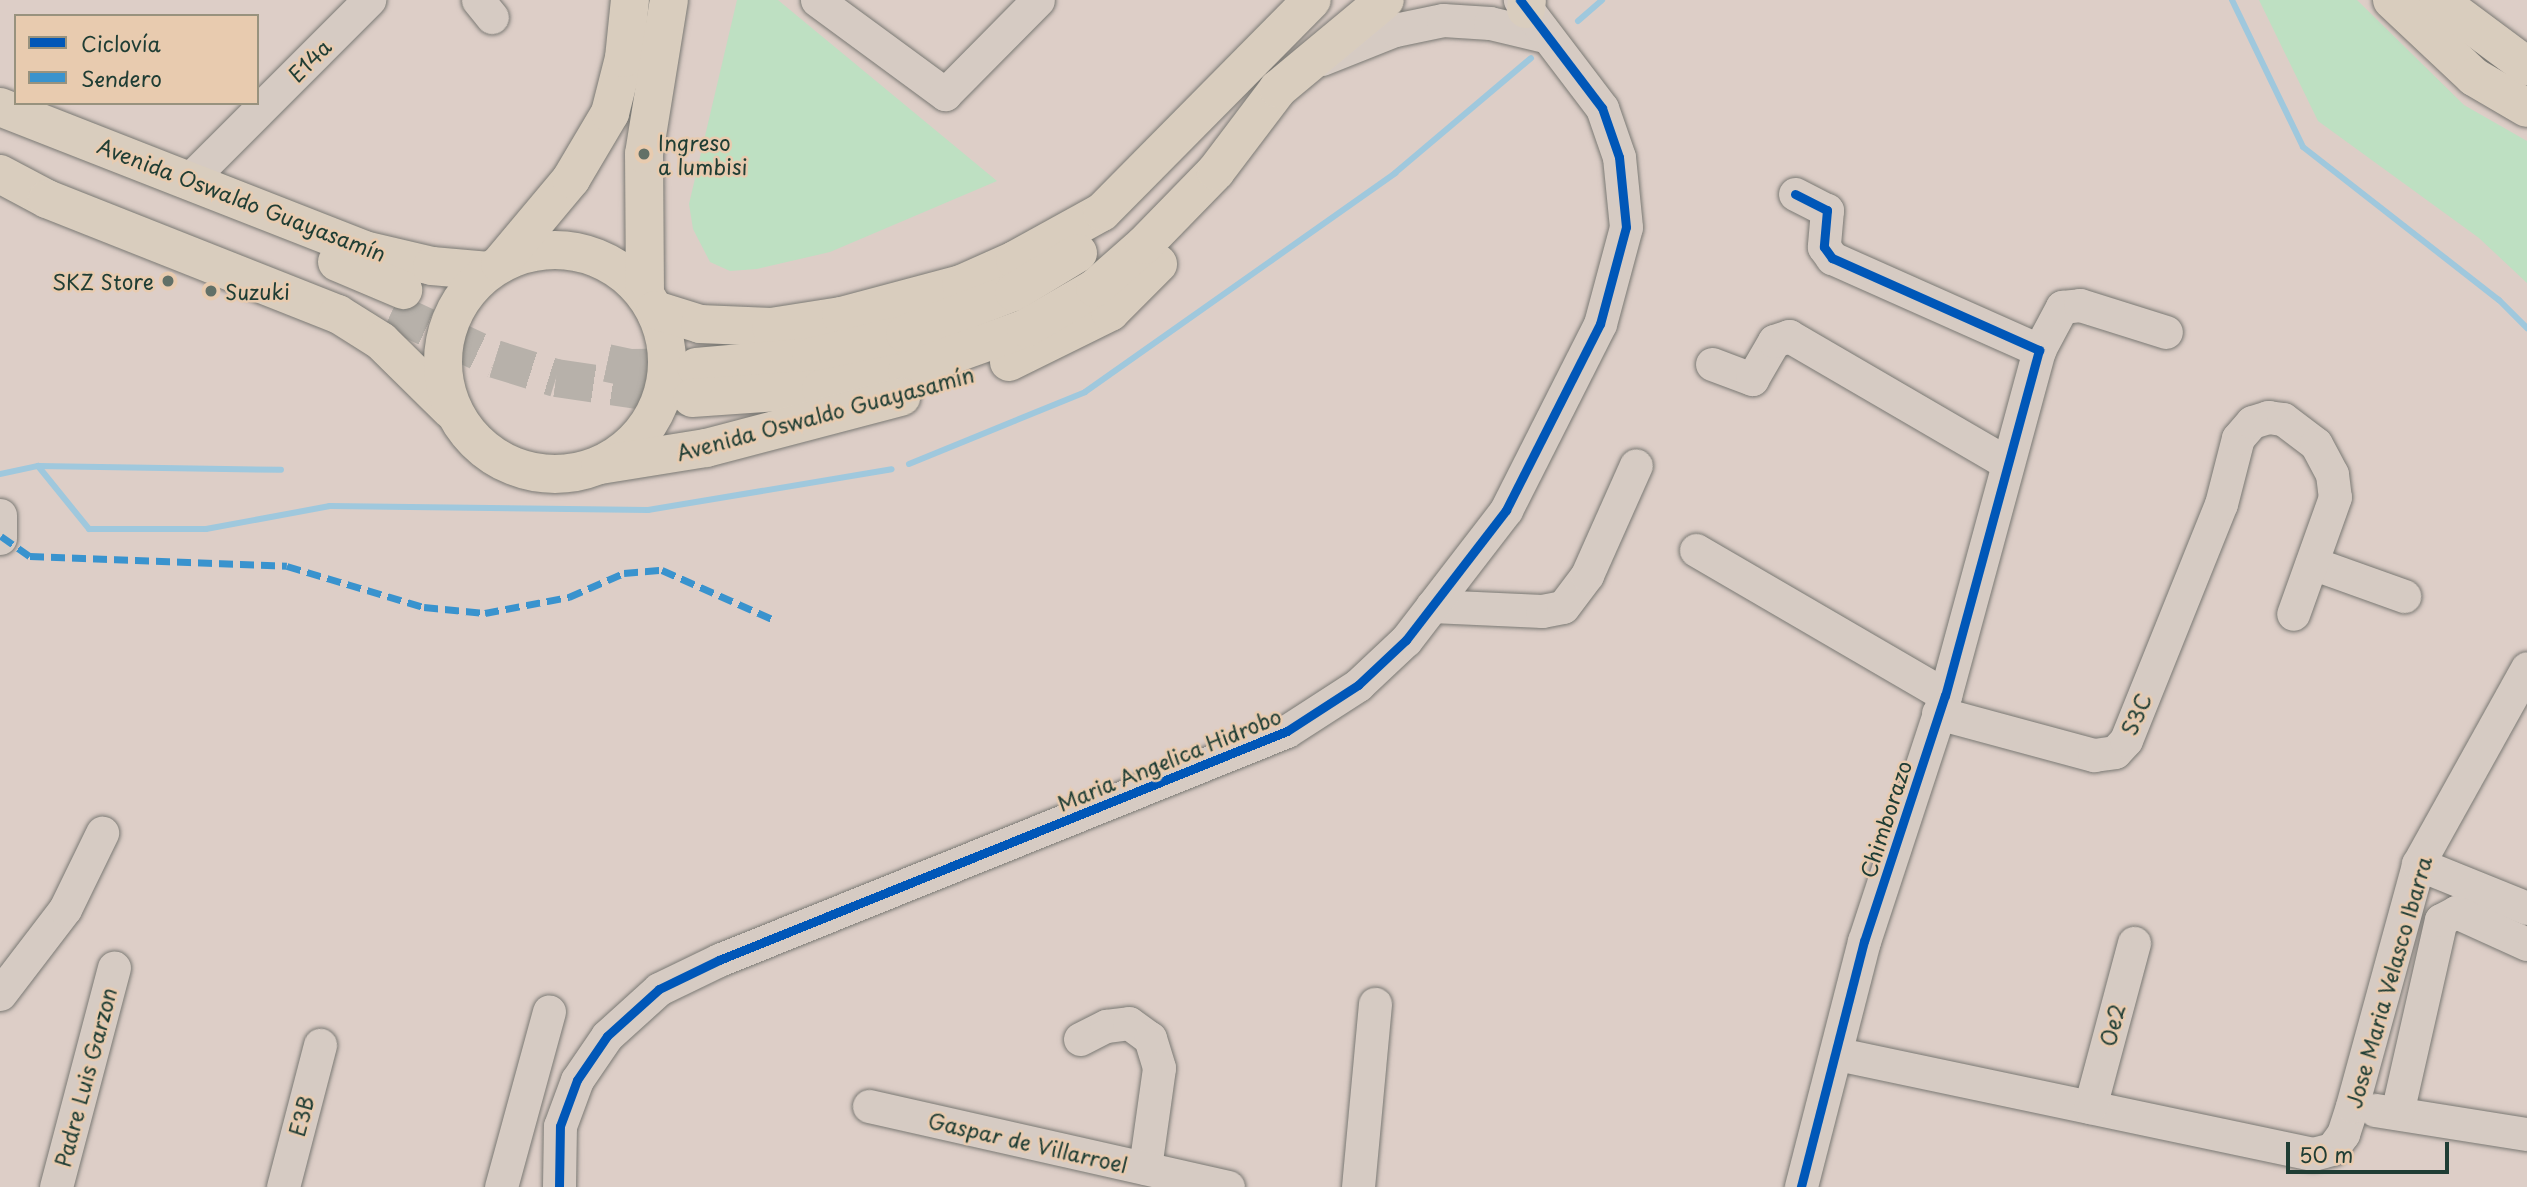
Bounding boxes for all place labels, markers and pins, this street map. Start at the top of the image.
place label: Ingreso a lumbisi [658,129,748,179]
marker: Ingreso a lumbisi [636,146,652,162]
place label: SKZ Store [52,268,154,294]
marker: SKZ Store [160,273,176,289]
place label: Suzuki [225,278,290,304]
marker: Suzuki [203,283,219,299]

